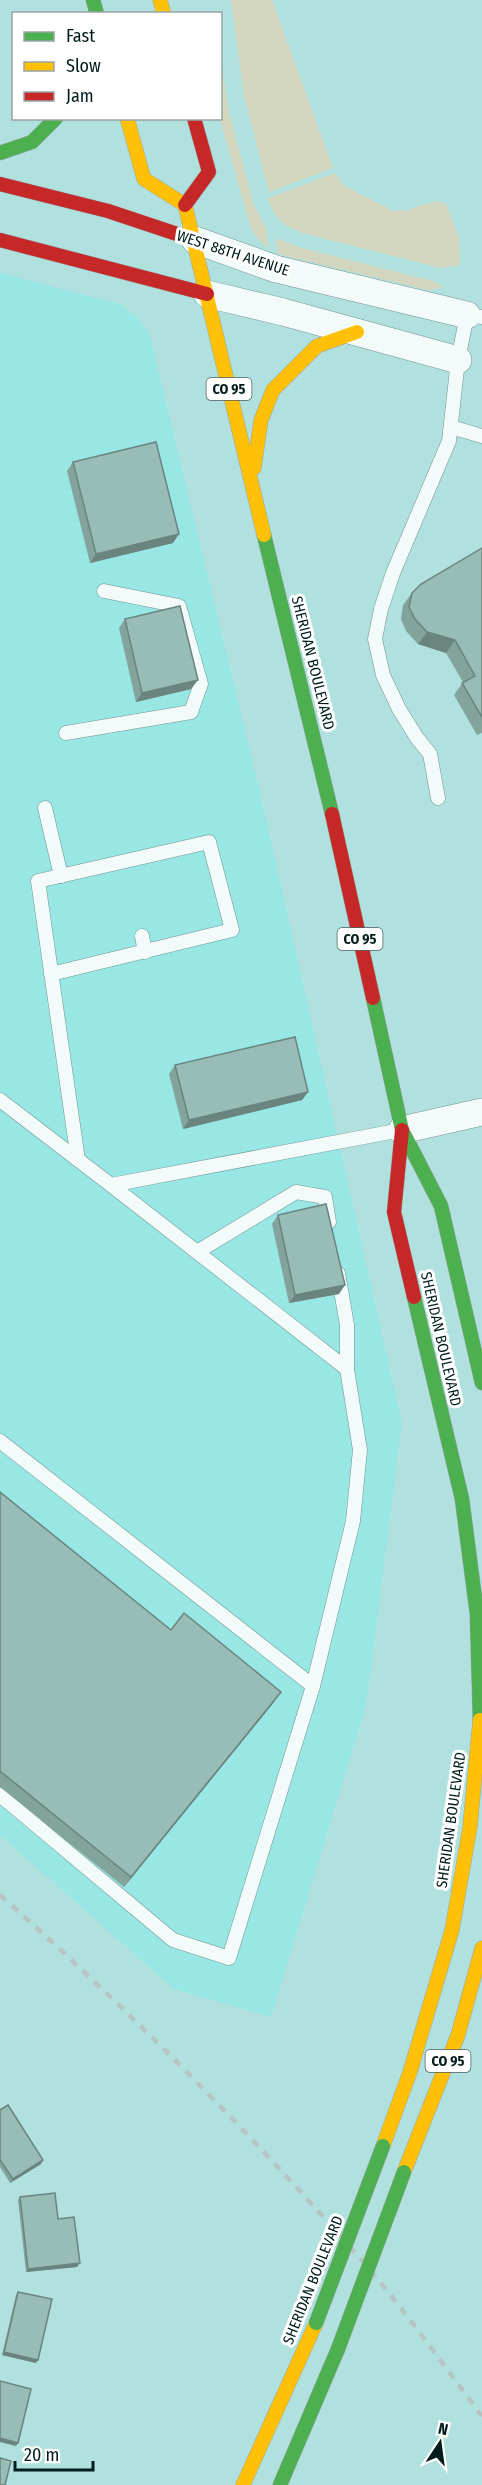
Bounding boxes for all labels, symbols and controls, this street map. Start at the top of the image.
legend [12,12,222,120]
text: Fast [66,25,95,47]
text: Slow [66,55,101,77]
text: Jam [66,85,94,107]
street label: WEST 88TH AVENUE [174,226,292,280]
road number: CO 95 [206,378,252,400]
street label: SHERIDAN BOULEVARD [288,594,338,732]
road number: CO 95 [338,928,382,950]
street label: SHERIDAN BOULEVARD [417,1270,465,1408]
street label: SHERIDAN BOULEVARD [433,1751,469,1889]
road number: CO 95 [426,2050,470,2072]
street label: SHERIDAN BOULEVARD [279,2213,347,2347]
north arrow [410,2413,470,2473]
text: N [436,2419,450,2439]
scale bar [15,2434,93,2472]
text: 20 m [24,2444,59,2466]

